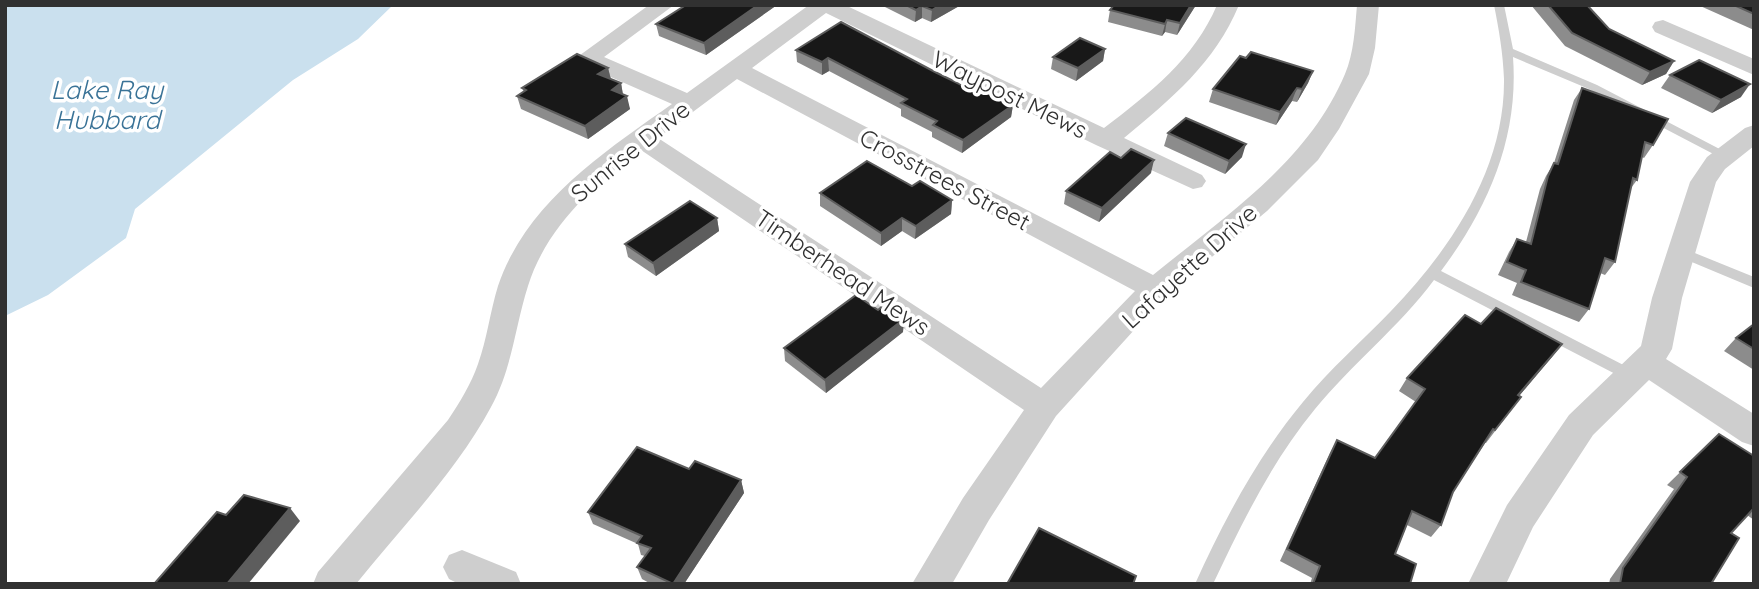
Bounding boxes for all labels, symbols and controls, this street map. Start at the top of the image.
street label: Waypost Mews [928,44,1092,144]
water label: Lake Ray Hubbard [51,73,165,136]
street label: Sunrise Drive [564,94,696,208]
street label: Crosstrees Street [855,121,1035,237]
street label: Lafayette Drive [1115,197,1263,335]
street label: Timberhead Mews [750,202,936,342]

